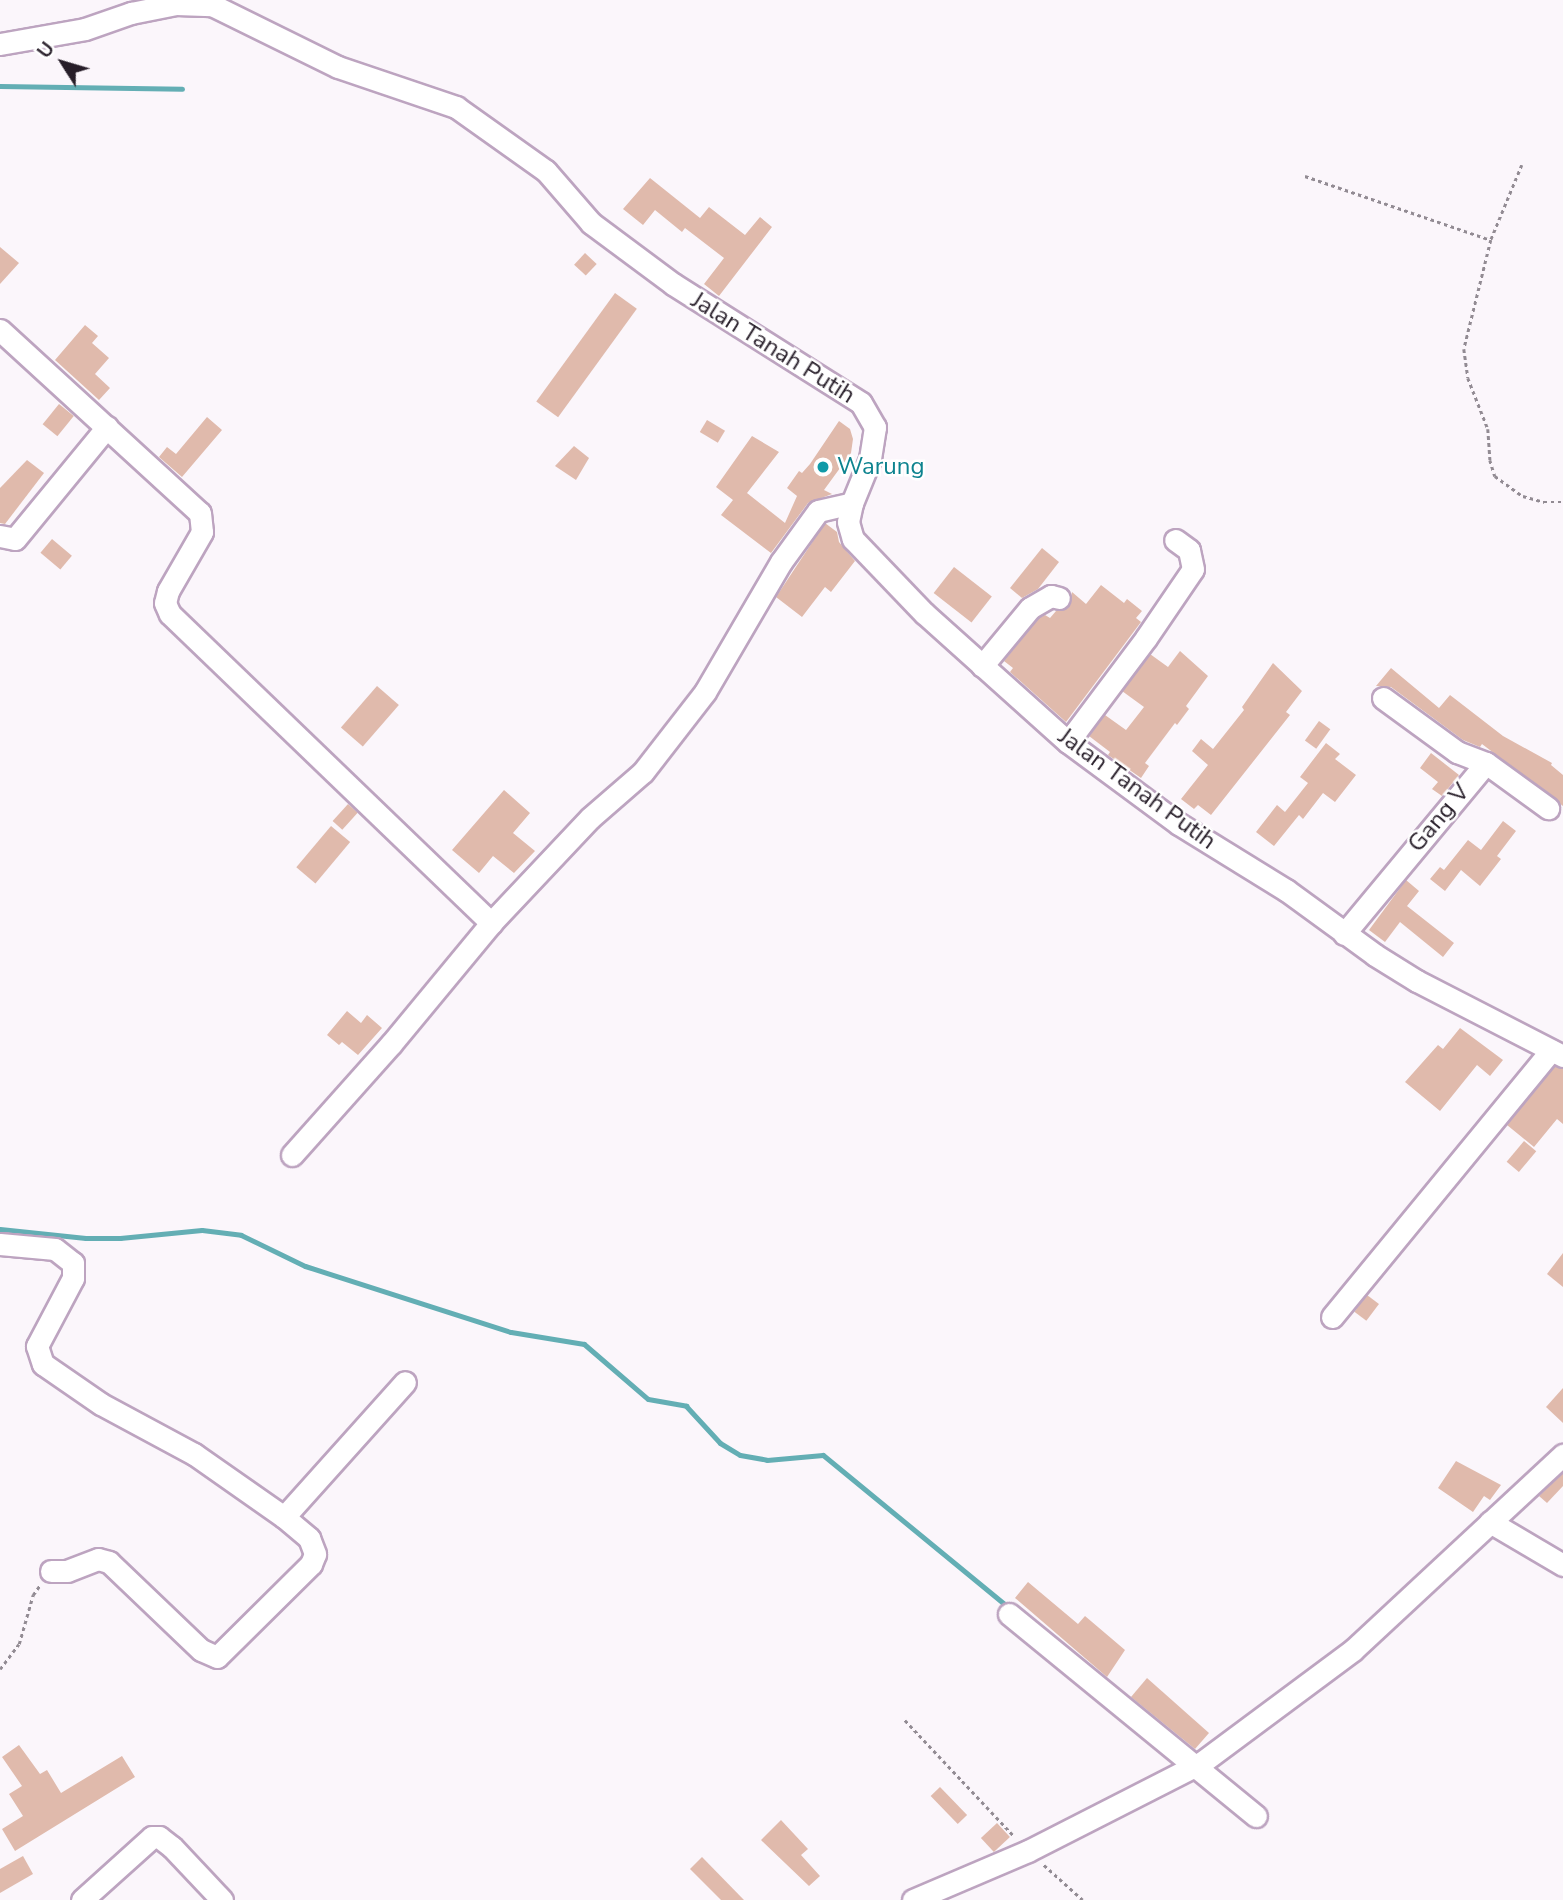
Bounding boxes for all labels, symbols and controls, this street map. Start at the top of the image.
north arrow [28,28,98,98]
text: U [32,37,61,64]
street label: Jalan Tanah Putih [686,286,860,410]
place label: Warung [837,453,925,481]
marker: Warung [815,459,831,475]
street label: Jalan Tanah Putih [1053,722,1221,856]
street label: Gang V [1402,778,1476,858]

